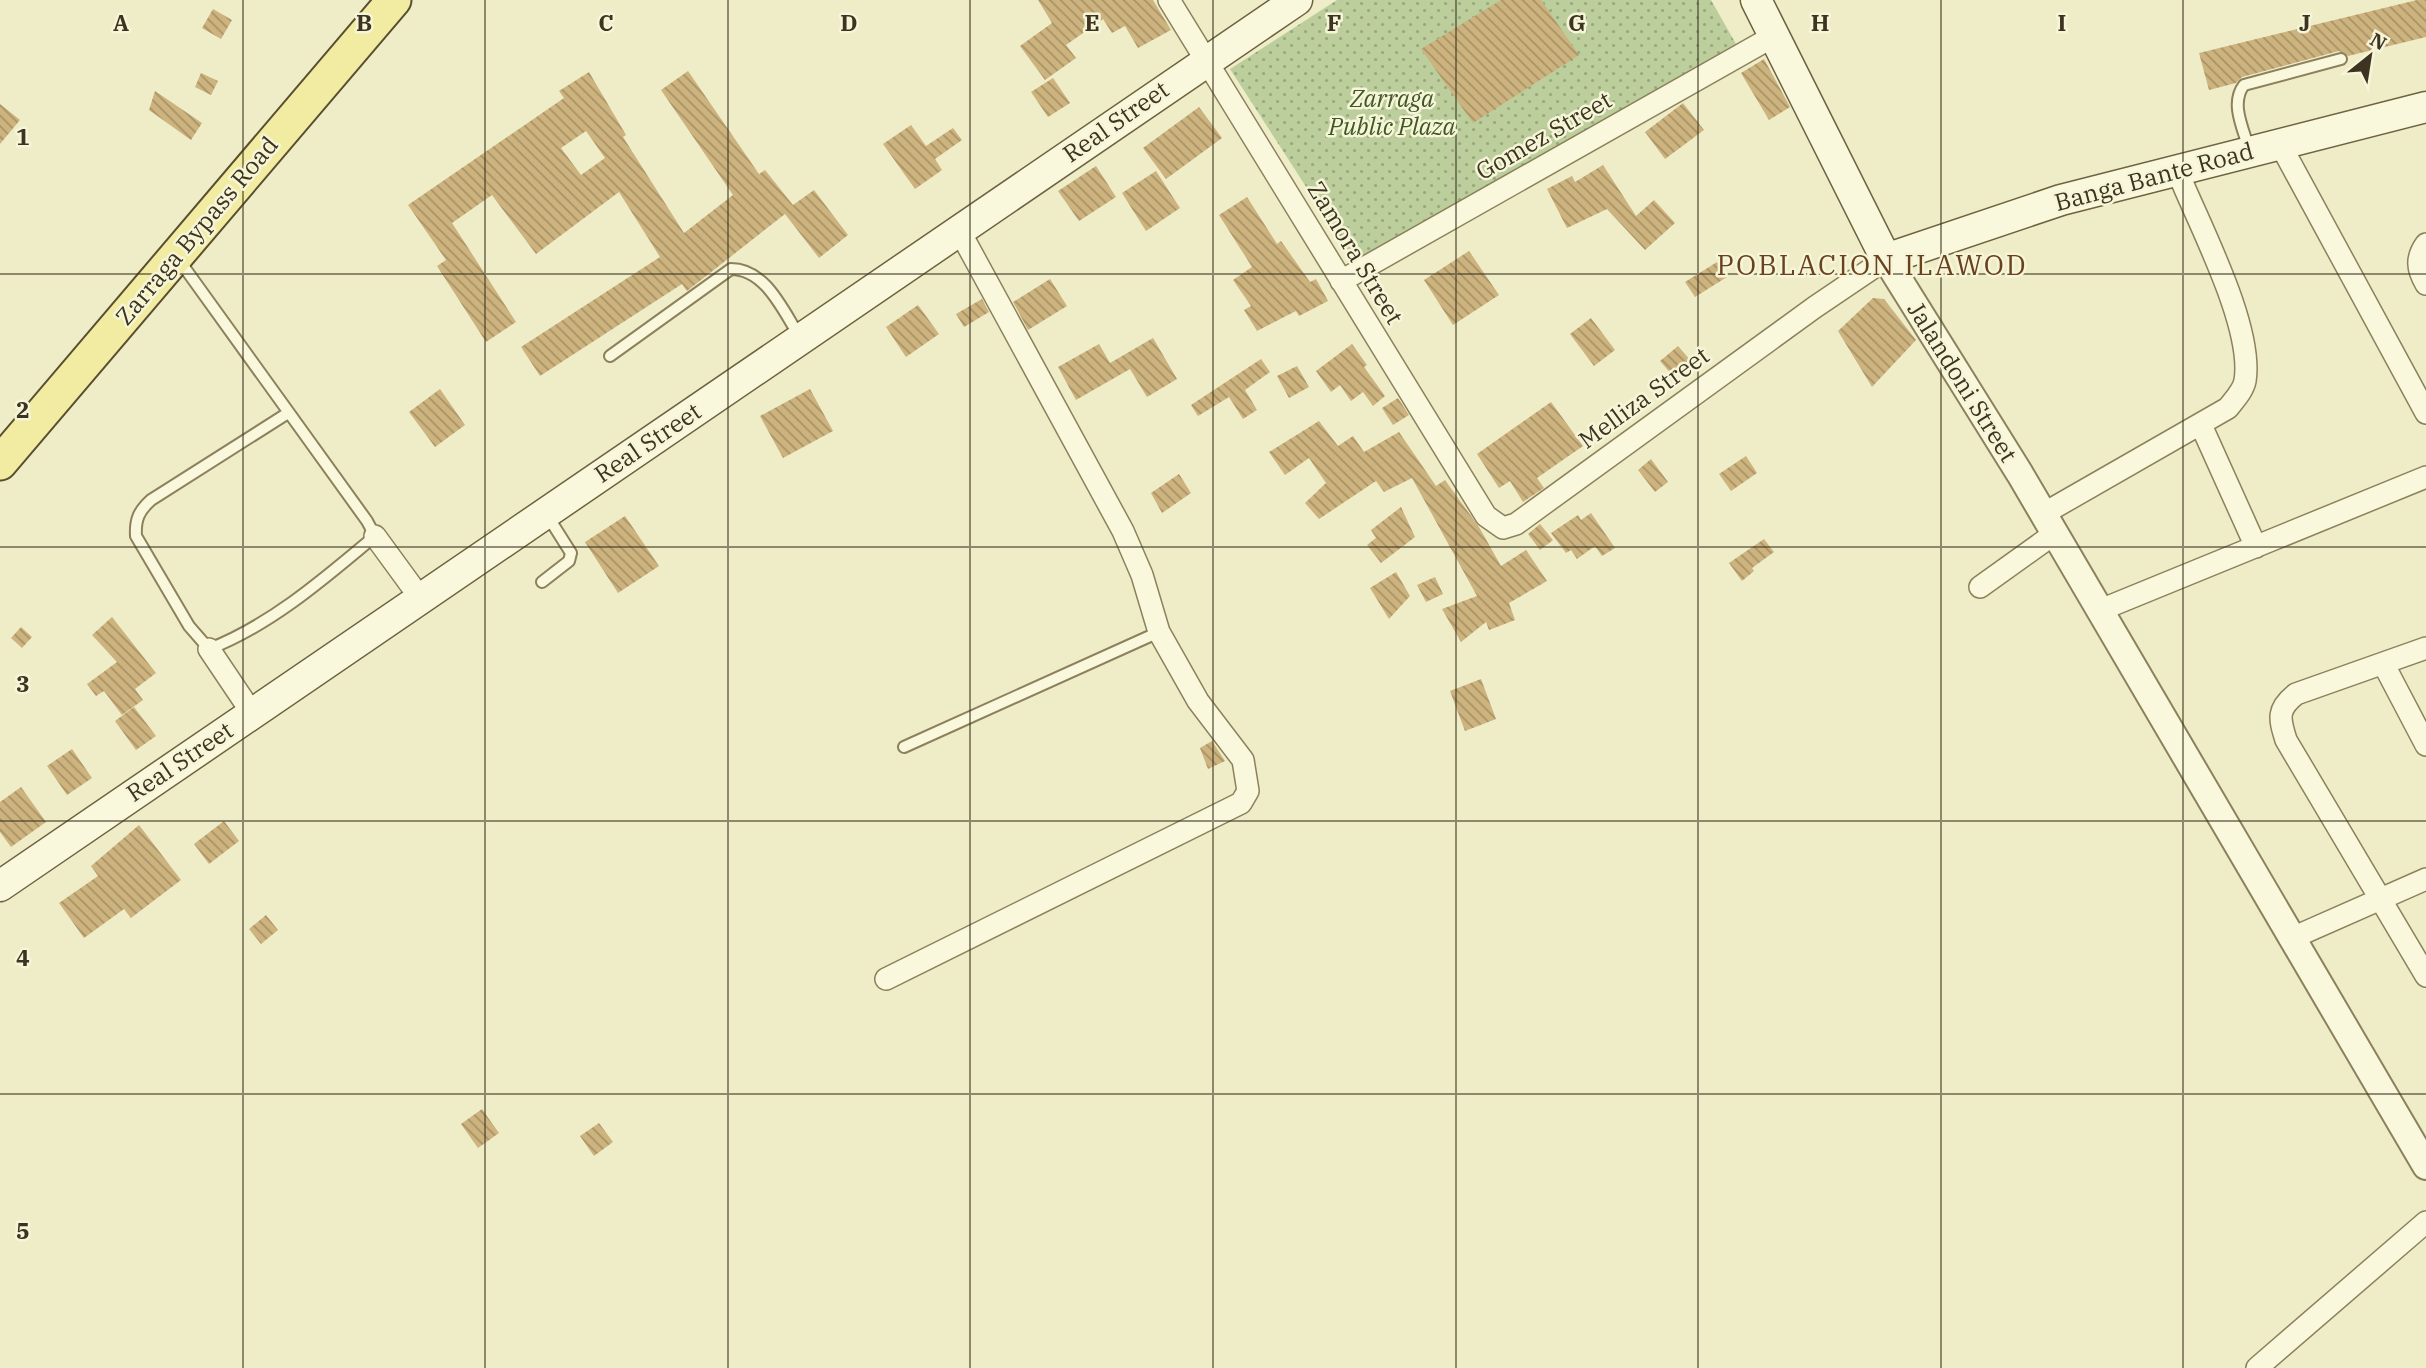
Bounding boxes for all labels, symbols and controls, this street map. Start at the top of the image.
text: A [113,7,129,37]
text: B [356,7,372,37]
text: C [598,7,614,37]
text: D [840,7,858,37]
text: E [1084,7,1100,37]
text: F [1327,7,1341,37]
text: G [1568,7,1586,37]
text: H [1811,7,1829,37]
text: I [2058,7,2066,37]
text: J [2299,7,2311,37]
north arrow [2335,21,2405,91]
text: N [2366,27,2391,55]
street label: Real Street [1056,73,1175,169]
park label: Zarraga Public Plaza [1327,82,1456,142]
street label: Gomez Street [1470,83,1617,187]
text: 1 [16,121,30,151]
street label: Zarraga Bypass Road [108,129,285,332]
street label: Banga Bante Road [2051,134,2257,218]
street label: Zamora Street [1301,175,1411,330]
district label: POBLACION ILAWOD [1716,246,2028,283]
street label: Jalandoni Street [1901,295,2025,468]
street label: Melliza Street [1572,339,1715,455]
text: 2 [16,394,30,424]
street label: Real Street [588,395,707,490]
text: 3 [16,668,30,698]
street label: Real Street [120,714,239,809]
text: 4 [16,942,30,972]
text: 5 [16,1215,30,1245]

